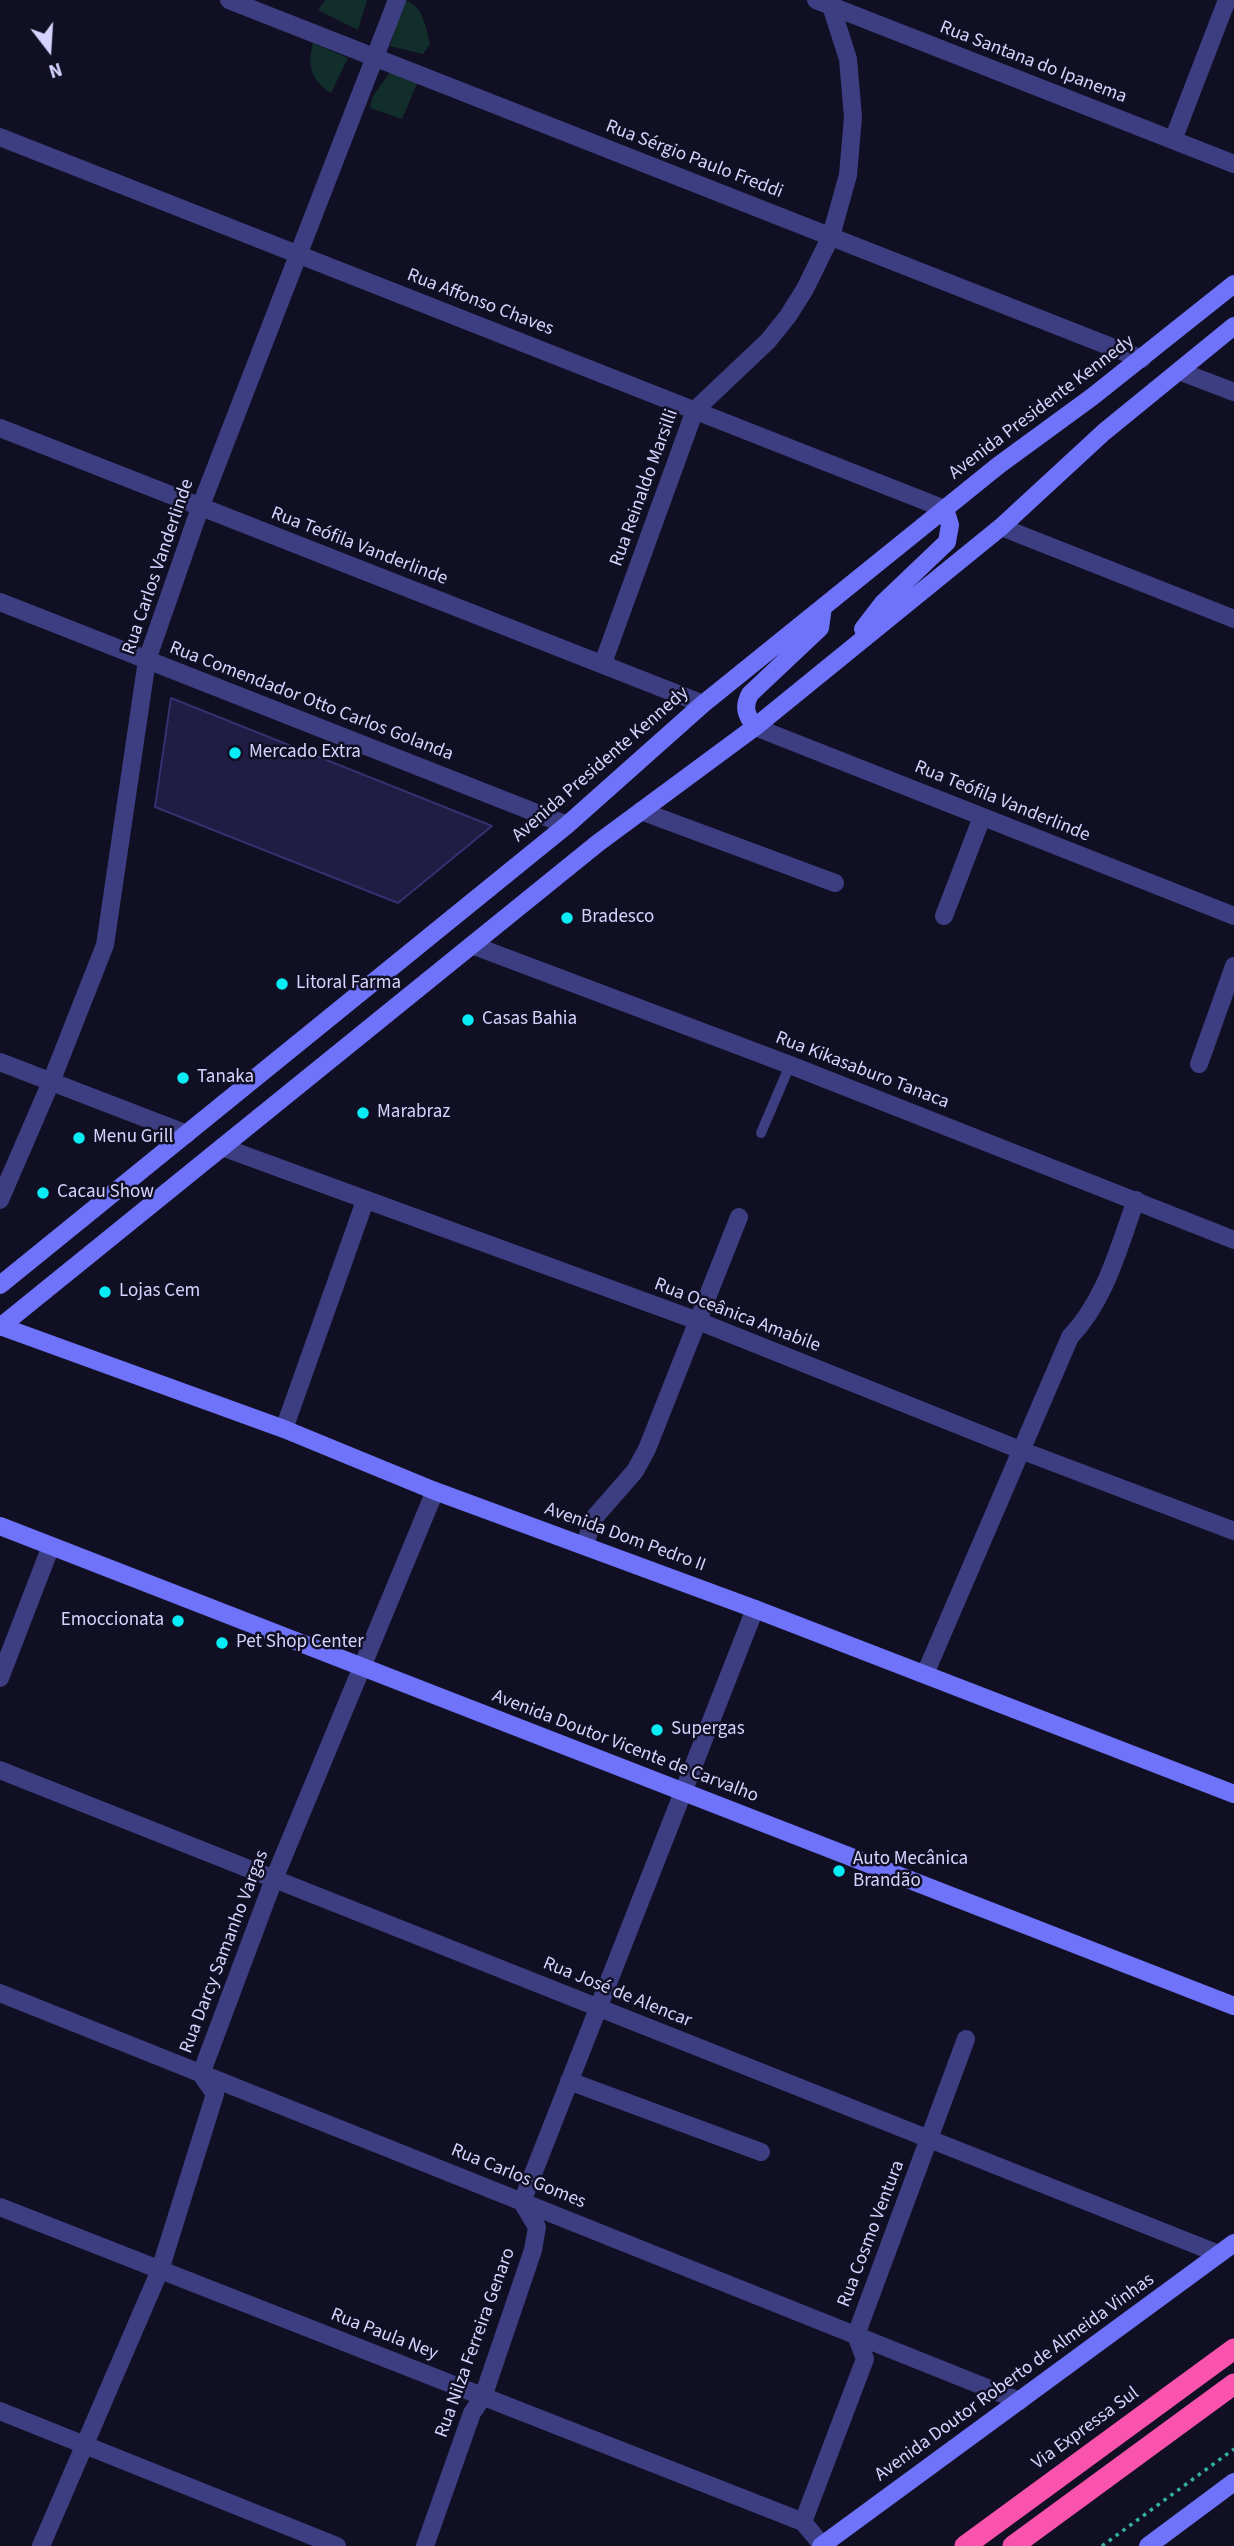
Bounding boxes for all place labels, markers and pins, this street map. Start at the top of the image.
place label: Mercado Extra [249,742,361,764]
marker: Mercado Extra [227,745,243,761]
place label: Bradesco [581,907,654,929]
marker: Bradesco [559,910,575,926]
place label: Litoral Farma [296,973,401,995]
marker: Litoral Farma [274,976,290,992]
place label: Casas Bahia [482,1009,577,1031]
marker: Casas Bahia [460,1012,476,1028]
place label: Tanaka [197,1067,254,1089]
marker: Tanaka [175,1070,191,1086]
place label: Marabraz [377,1102,450,1124]
marker: Marabraz [355,1105,371,1121]
place label: Menu Grill [93,1127,173,1149]
marker: Menu Grill [71,1130,87,1146]
place label: Cacau Show [57,1182,154,1204]
marker: Cacau Show [35,1185,51,1201]
place label: Lojas Cem [119,1281,200,1303]
marker: Lojas Cem [97,1284,113,1300]
place label: Emoccionata [61,1610,164,1632]
marker: Emoccionata [170,1613,186,1629]
place label: Pet Shop Center [236,1632,364,1654]
marker: Pet Shop Center [214,1635,230,1651]
place label: Supergas [671,1719,745,1741]
marker: Supergas [649,1722,665,1738]
place label: Auto Mecânica Brandão [853,1849,968,1893]
marker: Auto Mecânica Brandão [831,1863,847,1879]

